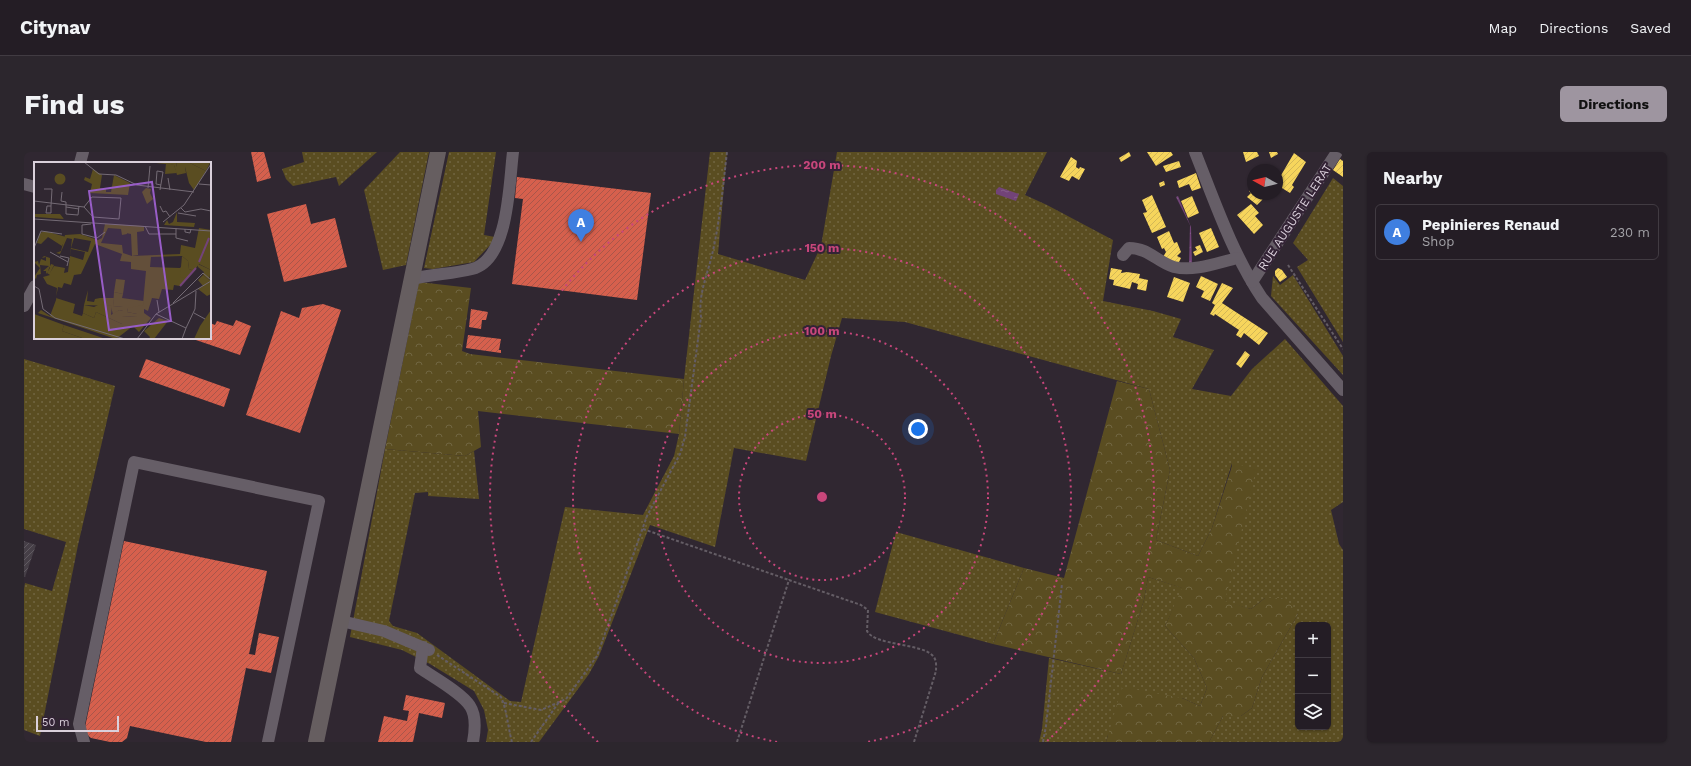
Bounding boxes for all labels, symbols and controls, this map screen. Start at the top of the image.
text: Citynav [20,16,91,39]
text: Map [1489,20,1517,36]
text: Directions [1539,20,1608,36]
text: Saved [1630,20,1671,36]
button: Directions [1560,86,1667,122]
text: Find us [24,88,124,121]
text: 200 m [803,158,841,172]
street label: RUE AUGUSTE LERAT [1255,161,1335,273]
inset map [34,162,211,339]
north arrow [1247,164,1283,200]
text: Nearby [1383,168,1442,188]
pin: A [568,209,594,242]
text: Pepinieres Renaud [1422,216,1560,234]
text: A [1393,225,1401,240]
text: 230 m [1610,225,1650,240]
text: Shop [1422,234,1454,249]
text: 150 m [805,241,839,255]
text: 100 m [804,324,840,338]
text: 50 m [807,407,837,421]
your location [908,419,928,439]
centre of rings [815,490,829,504]
map controls [1295,622,1331,730]
button: + [1295,622,1331,658]
button: − [1295,658,1331,694]
button: layers [1295,694,1331,730]
scale bar [36,714,119,733]
text: 50 m [42,716,69,729]

